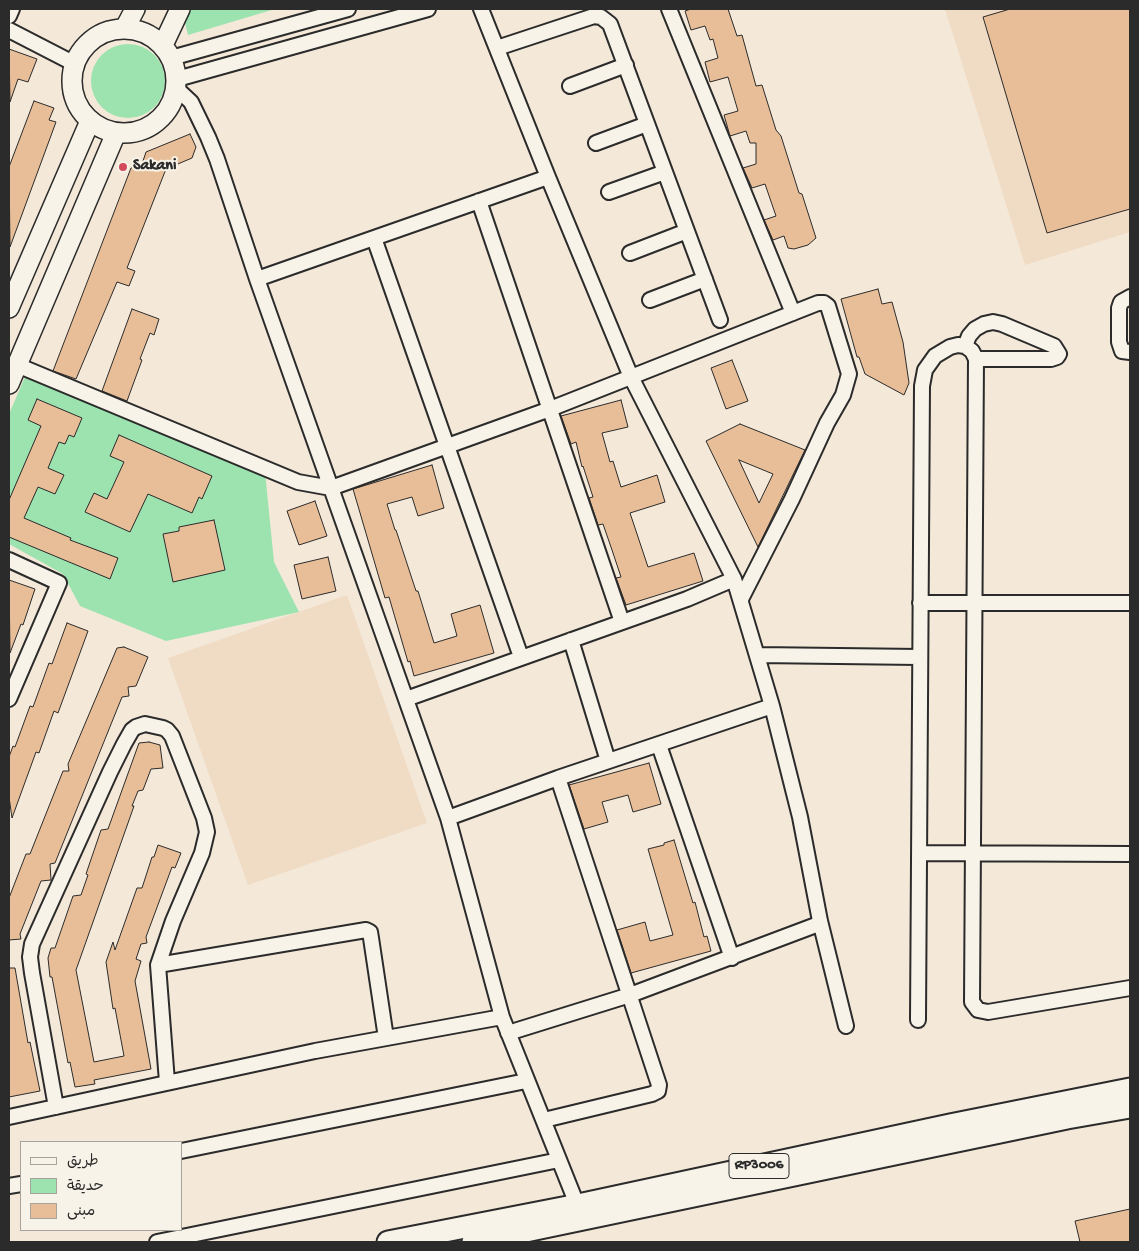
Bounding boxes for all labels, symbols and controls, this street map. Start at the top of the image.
place label: Sakani [133,157,176,177]
marker: Sakani [117,161,129,173]
legend [20,1141,182,1231]
text: طريق [67,1153,99,1171]
road number: RP3006 [729,1154,789,1178]
text: حديقة [67,1178,104,1196]
text: مبنى [67,1203,95,1221]

